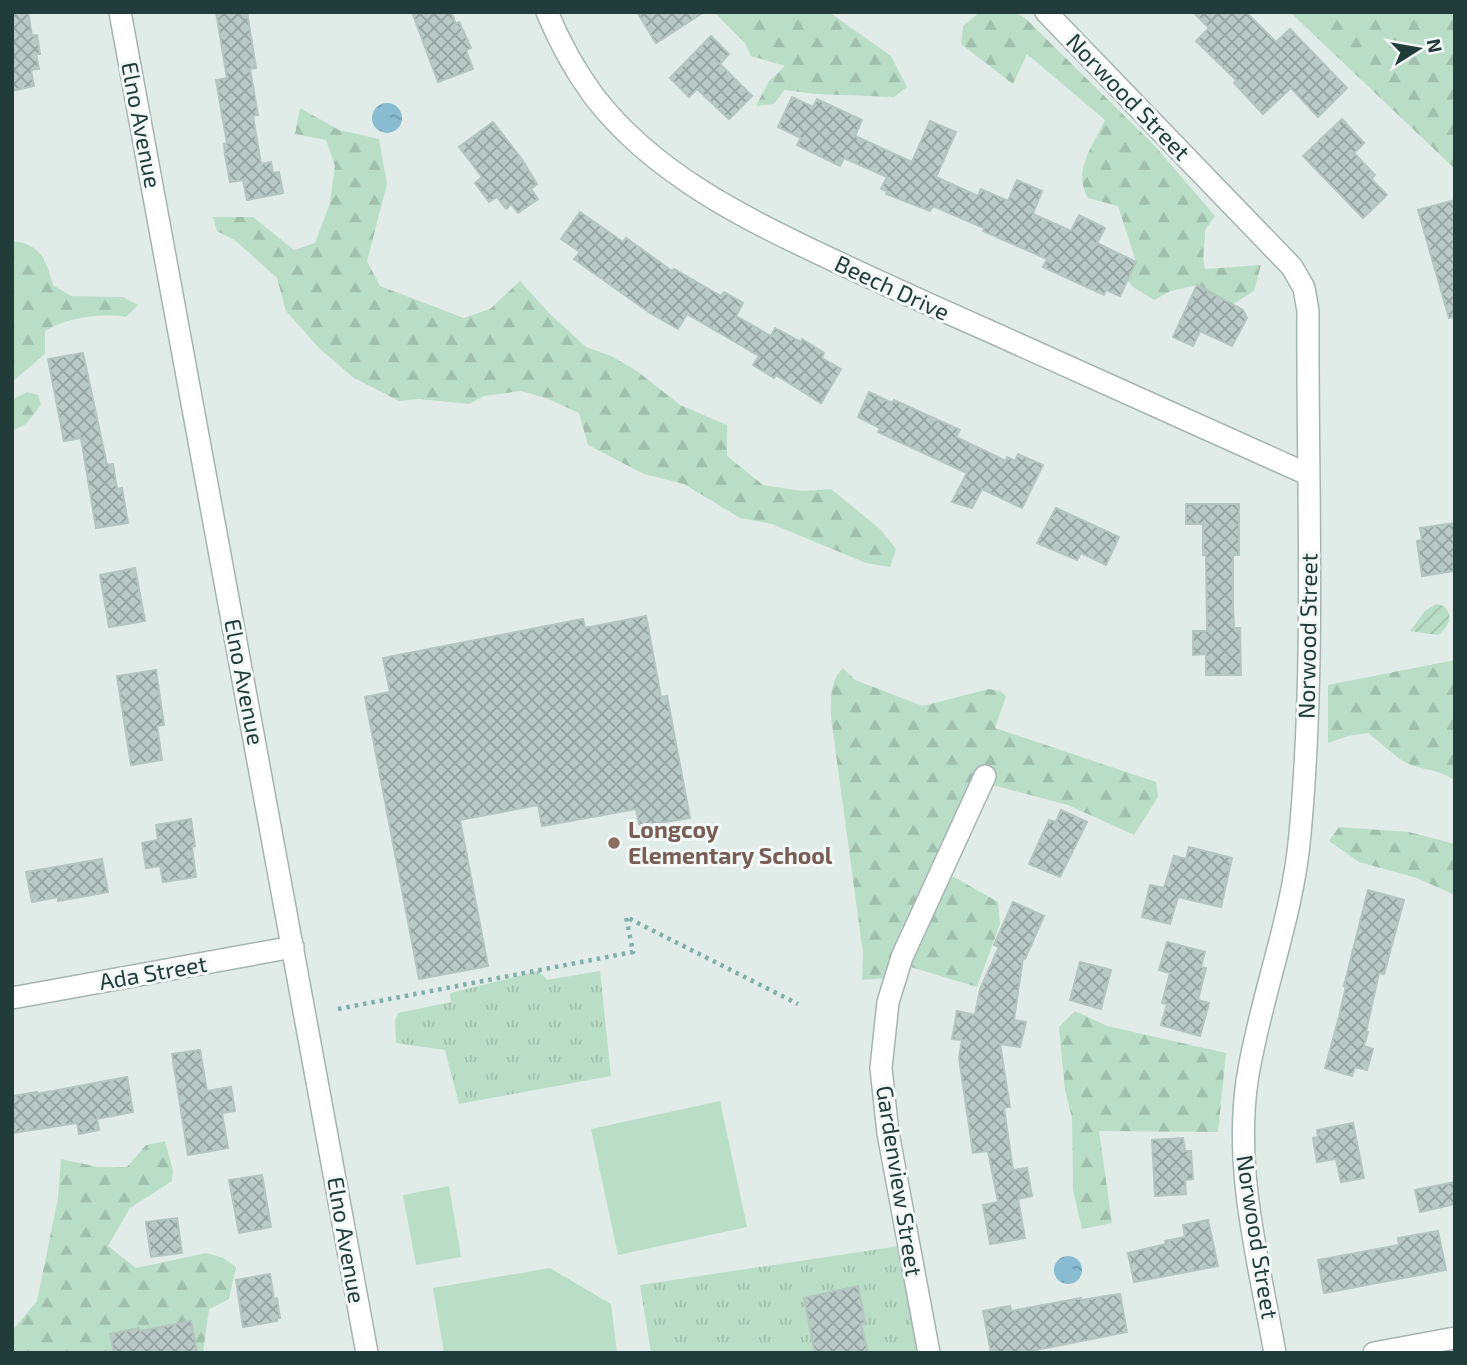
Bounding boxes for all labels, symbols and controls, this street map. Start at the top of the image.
north arrow [1383,14,1453,84]
street label: Norwood Street [1061,27,1197,166]
text: N [1423,37,1448,55]
street label: Elno Avenue [116,59,168,190]
street label: Beech Drive [831,248,954,326]
street label: Norwood Street [1292,553,1322,719]
street label: Elno Avenue [219,616,271,747]
place label: Longcoy Elementary School [628,815,833,869]
marker: Longcoy Elementary School [606,835,622,851]
street label: Ada Street [97,949,209,995]
street label: Gardenview Street [871,1083,929,1278]
street label: Norwood Street [1231,1153,1285,1321]
street label: Elno Avenue [322,1174,372,1305]

